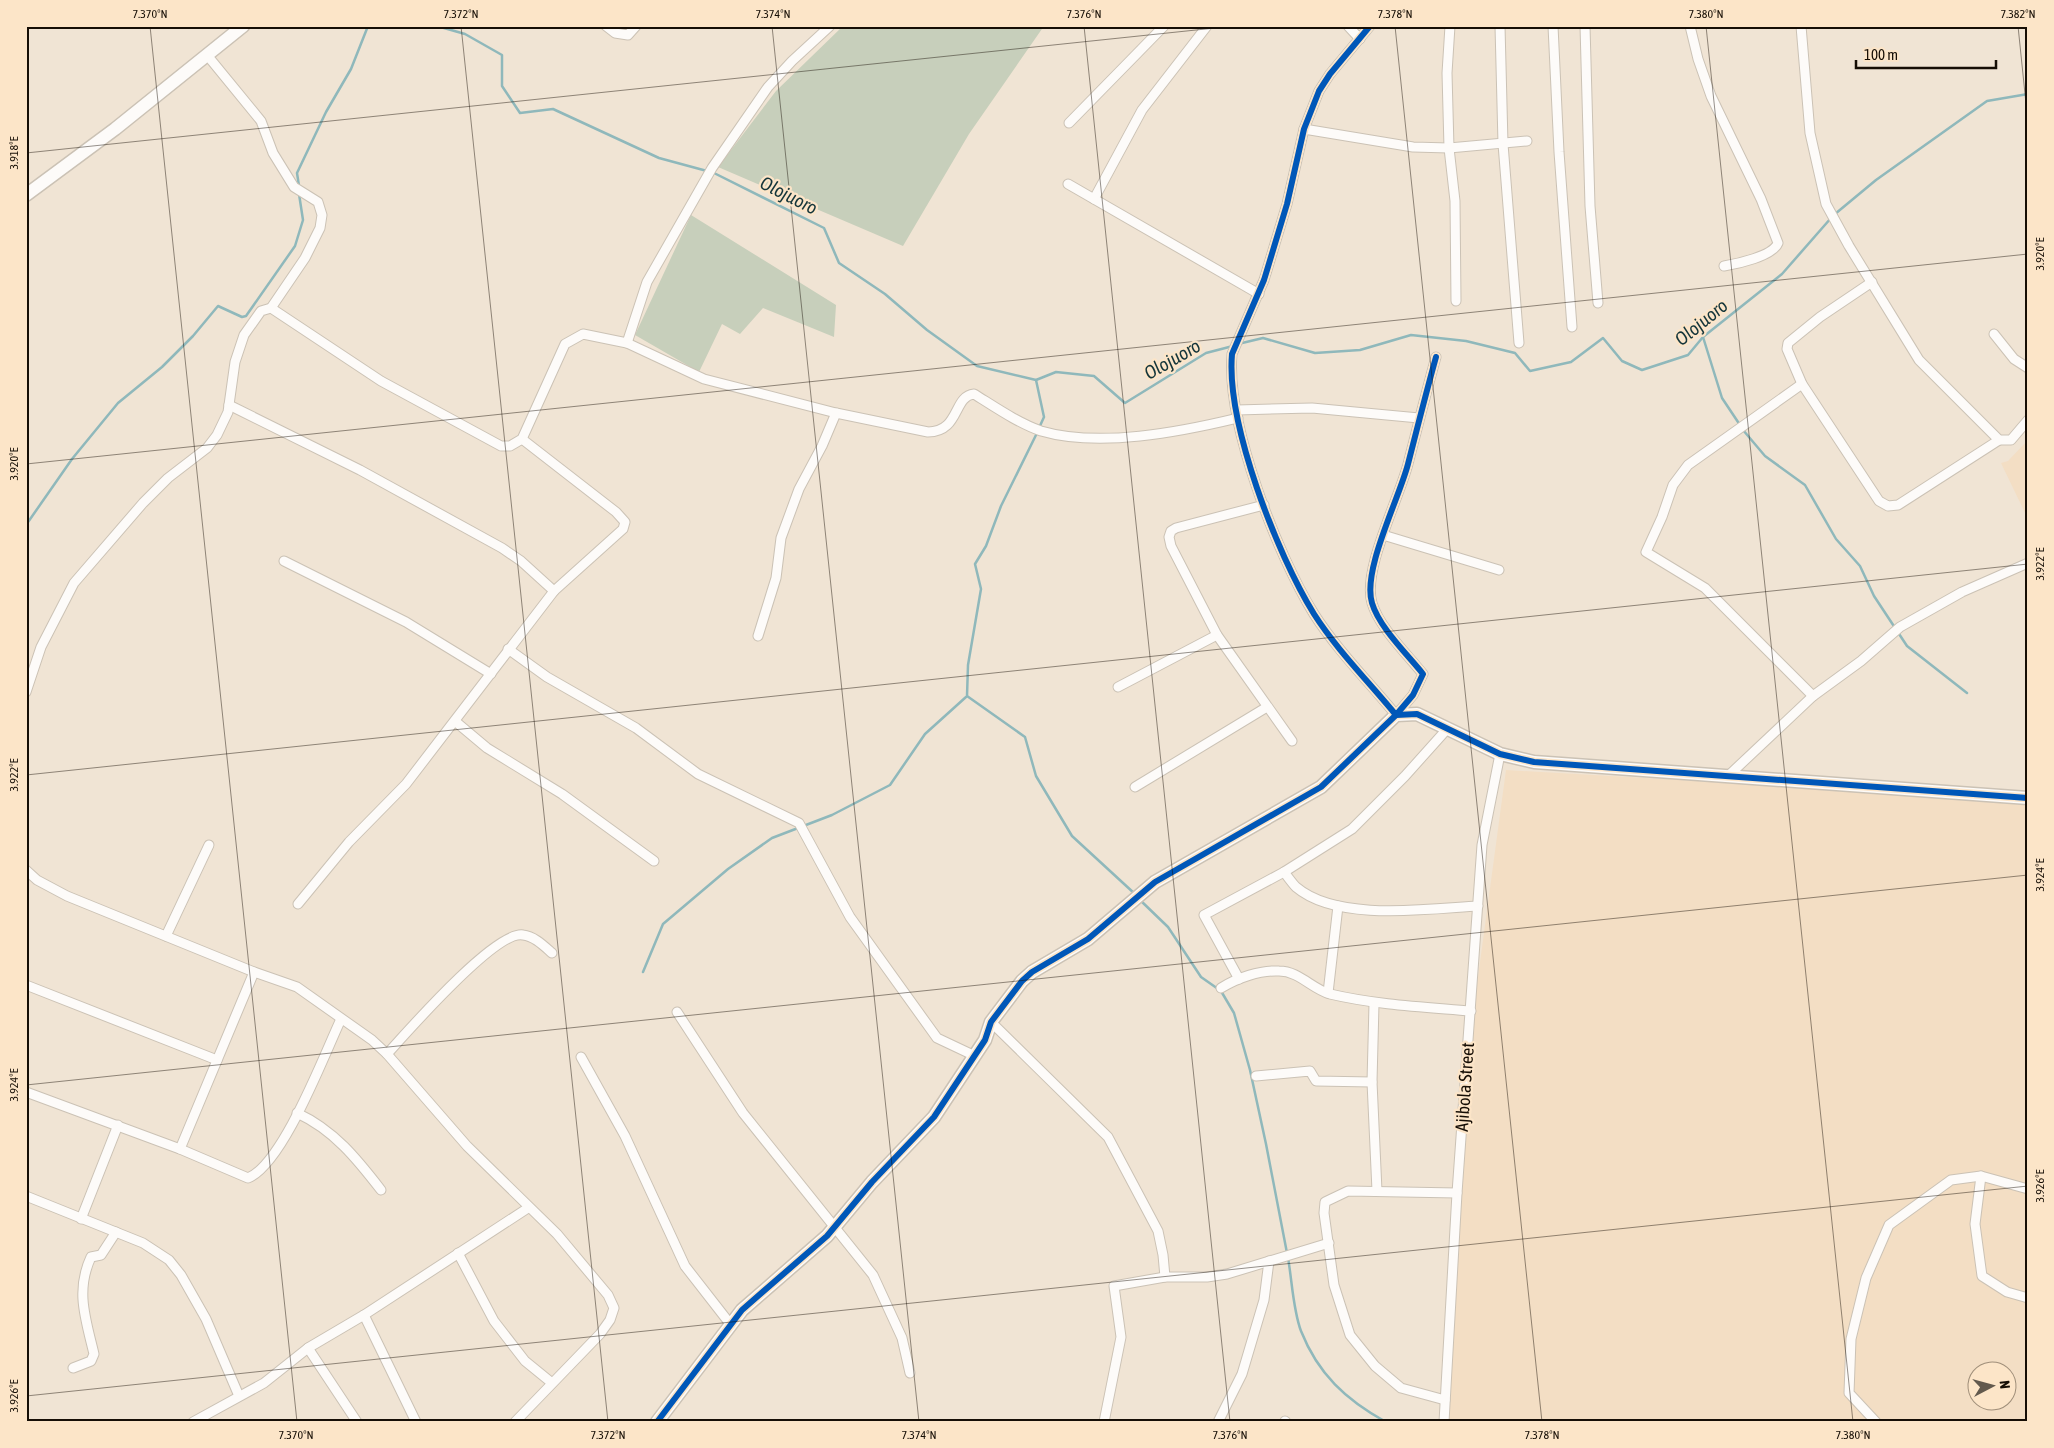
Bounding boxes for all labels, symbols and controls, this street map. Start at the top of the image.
text: 7.370°N [132,7,168,21]
text: 7.372°N [443,7,479,21]
text: 7.374°N [755,7,791,21]
text: 7.376°N [1066,7,1102,21]
text: 7.378°N [1377,7,1413,21]
text: 7.380°N [1688,7,1724,21]
text: 7.382°N [2000,7,2036,21]
scale bar [1856,38,1996,70]
text: 100 m [1864,46,1898,63]
text: 3.918°E [7,136,21,170]
water label: Olojuoro [757,171,821,219]
text: 3.920°E [2033,237,2047,271]
water label: Olojuoro [1670,294,1732,350]
water label: Olojuoro [1140,334,1204,384]
text: 3.920°E [7,447,21,481]
text: 3.922°E [2033,547,2047,581]
text: 3.922°E [7,758,21,792]
text: 3.924°E [2033,858,2047,892]
street label: Ajibola Street [1451,1042,1478,1132]
text: 3.924°E [7,1068,21,1102]
text: 3.926°E [2033,1169,2047,1203]
north arrow [1966,1360,2016,1410]
text: 3.926°E [7,1379,21,1413]
text: N [1997,1380,2013,1390]
text: 7.370°N [278,1428,314,1442]
text: 7.372°N [590,1428,626,1442]
text: 7.374°N [901,1428,937,1442]
text: 7.376°N [1212,1428,1248,1442]
text: 7.378°N [1524,1428,1560,1442]
text: 7.380°N [1835,1428,1871,1442]

